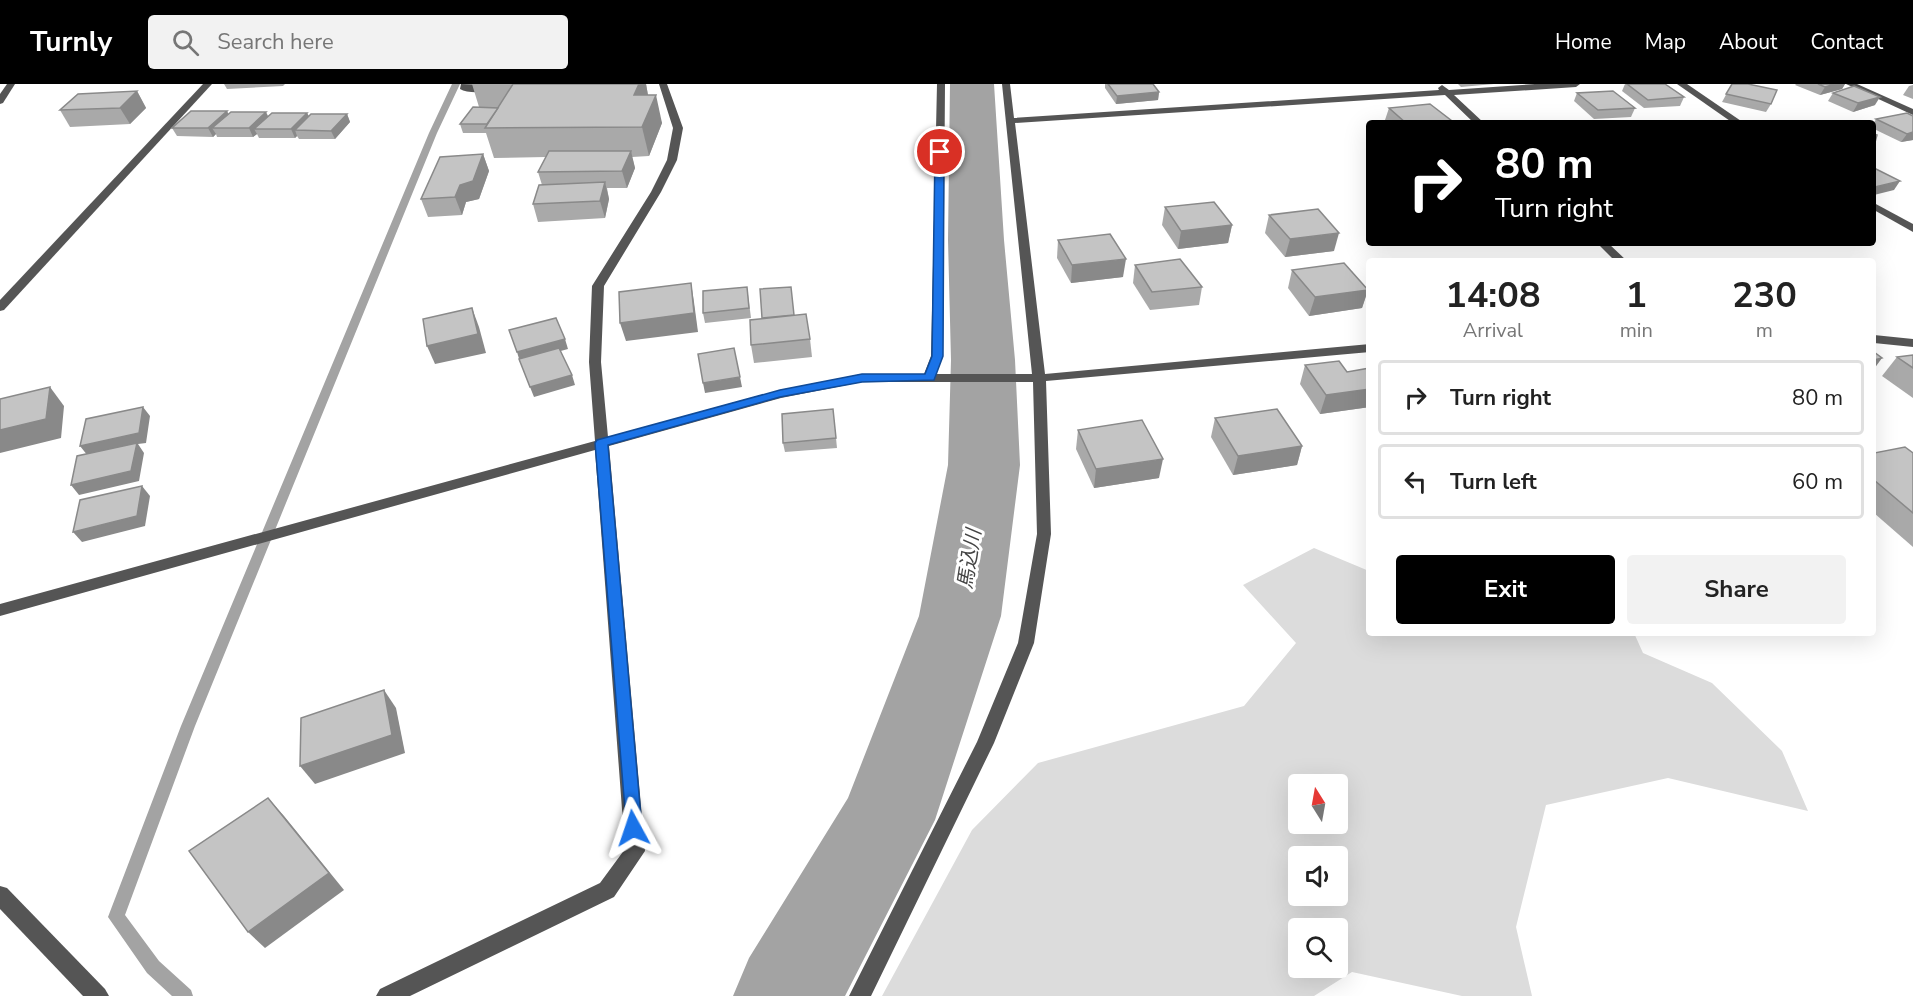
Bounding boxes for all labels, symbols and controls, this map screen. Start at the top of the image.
search box [148,15,568,69]
text: Turnly [30,23,112,61]
icon: search [169,26,202,59]
text: Search here [217,27,334,57]
text: Home [1555,28,1612,56]
text: Map [1645,28,1686,56]
text: About [1719,28,1777,56]
text: Contact [1810,28,1883,56]
pin [914,126,965,177]
icon: arrive [923,135,956,168]
text: 80 m [1495,136,1594,193]
icon: right [1396,144,1474,222]
text: Turn right [1495,190,1613,227]
text: 14:08 [1445,271,1541,320]
text: 1 [1625,271,1647,320]
text: 230 [1732,271,1797,320]
text: Arrival [1463,317,1523,344]
text: min [1620,317,1653,344]
text: m [1756,317,1773,344]
icon: right [1399,381,1432,414]
text: Turn right [1450,383,1551,413]
text: 80 m [1792,383,1843,413]
icon: left [1399,465,1432,498]
text: Turn left [1450,467,1537,497]
text: 60 m [1792,467,1843,497]
water label: 馬込川 [951,525,988,591]
button: Exit [1396,555,1615,624]
button: Share [1627,555,1846,624]
north arrow [1288,774,1348,834]
map controls [1288,774,1348,978]
position arrow [601,796,665,860]
button: sound [1288,846,1348,906]
button: search [1288,918,1348,978]

